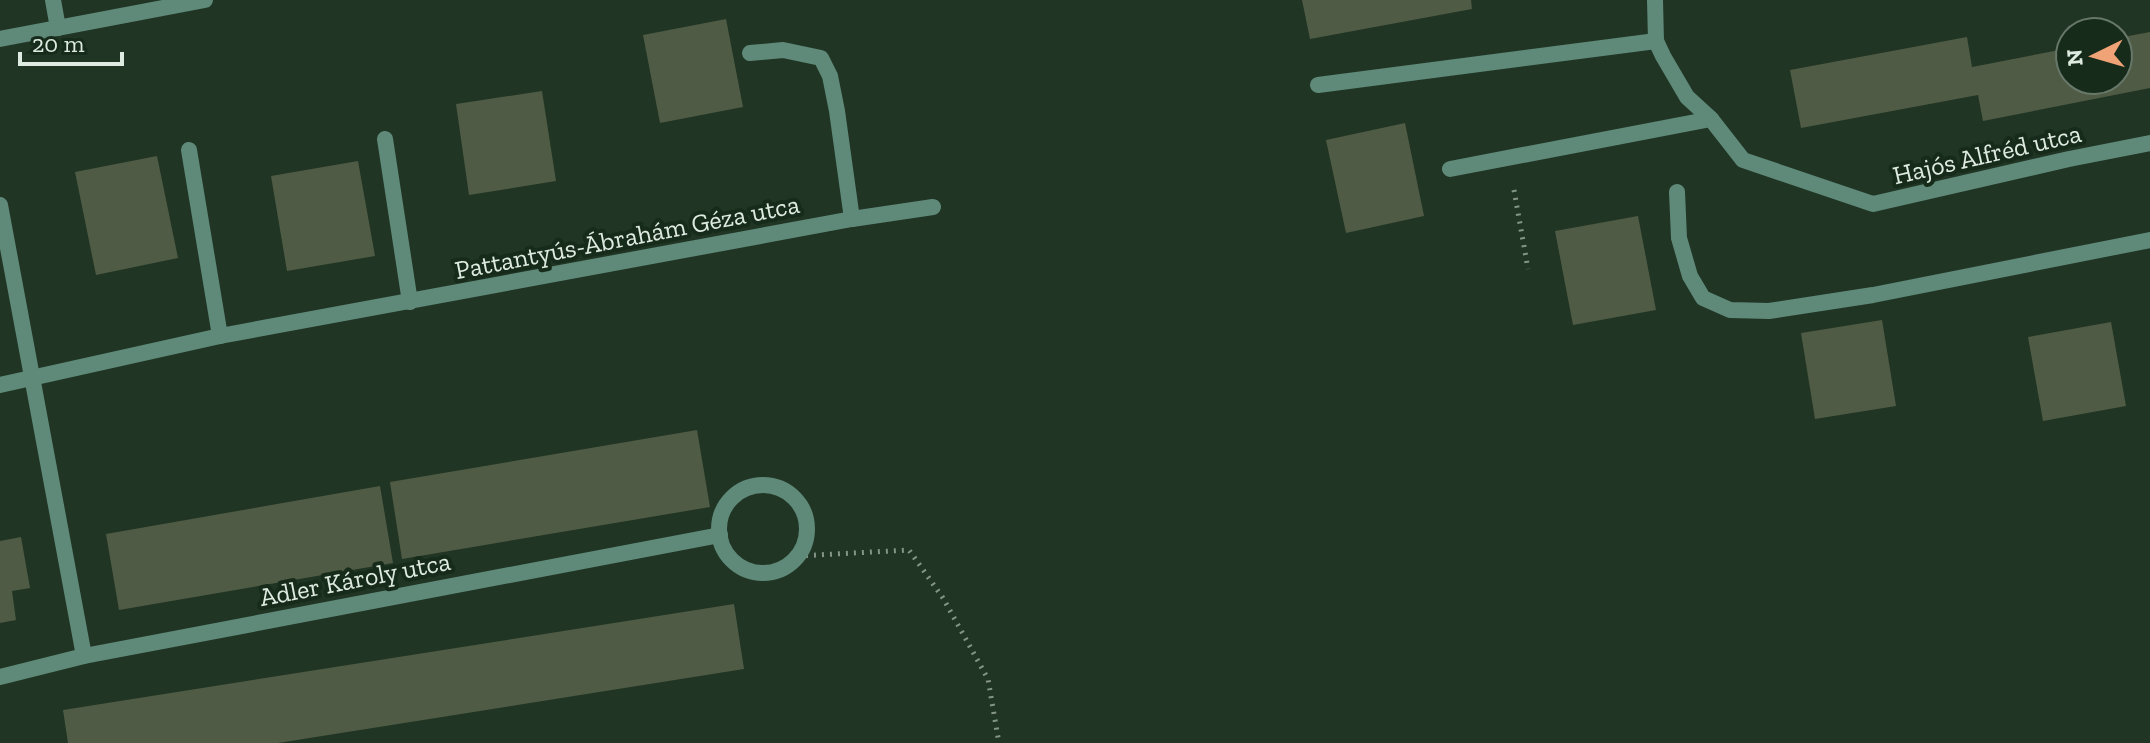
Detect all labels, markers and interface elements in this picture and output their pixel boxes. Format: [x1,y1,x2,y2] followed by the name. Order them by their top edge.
[20,16,122,66] scale bar
[2054,16,2134,96] north arrow
[32,29,85,58] text: 20 m
[2060,48,2089,67] text: N
[1890,117,2085,191] street label: Hajós Alfréd utca
[452,188,802,286] street label: Pattantyús-Ábrahám Géza utca
[257,545,454,613] street label: Adler Károly utca

